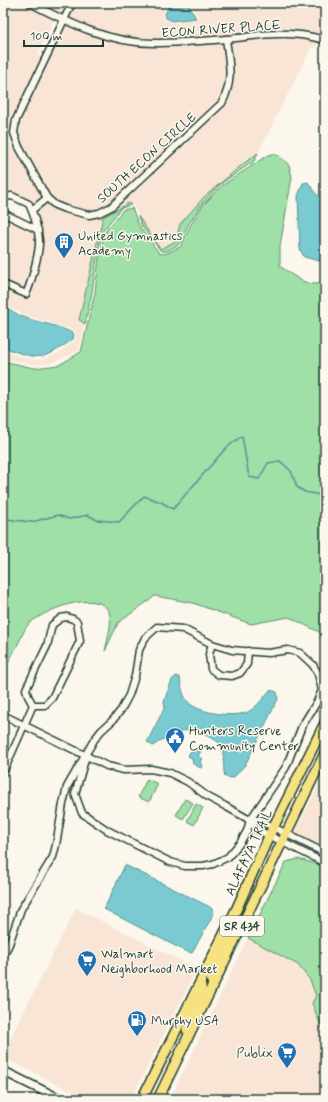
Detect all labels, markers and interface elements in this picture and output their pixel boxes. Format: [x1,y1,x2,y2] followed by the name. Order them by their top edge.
[161,17,281,42] street label: ECON RIVER PLACE
[24,22,103,48] scale bar
[30,29,62,45] text: 100 m
[94,109,201,207] street label: SOUTH ECON CIRCLE
[78,228,183,260] place label: United Gymnastics Academy
[53,231,75,259] building icon: United Gymnastics Academy
[189,723,300,755] place label: Hunters Reserve Community Center
[164,726,186,754] public building icon: Hunters Reserve Community Center
[222,806,277,899] street label: ALAFAYA TRAIL
[220,916,264,936] road number: SR 434
[101,946,218,978] place label: Walmart Neighborhood Market
[76,949,98,977] supermarket icon: Walmart Neighborhood Market
[126,1009,148,1037] fuel station icon: Murphy USA
[151,1013,219,1030] place label: Murphy USA
[276,1041,298,1069] supermarket icon: Publix
[236,1045,274,1062] place label: Publix

